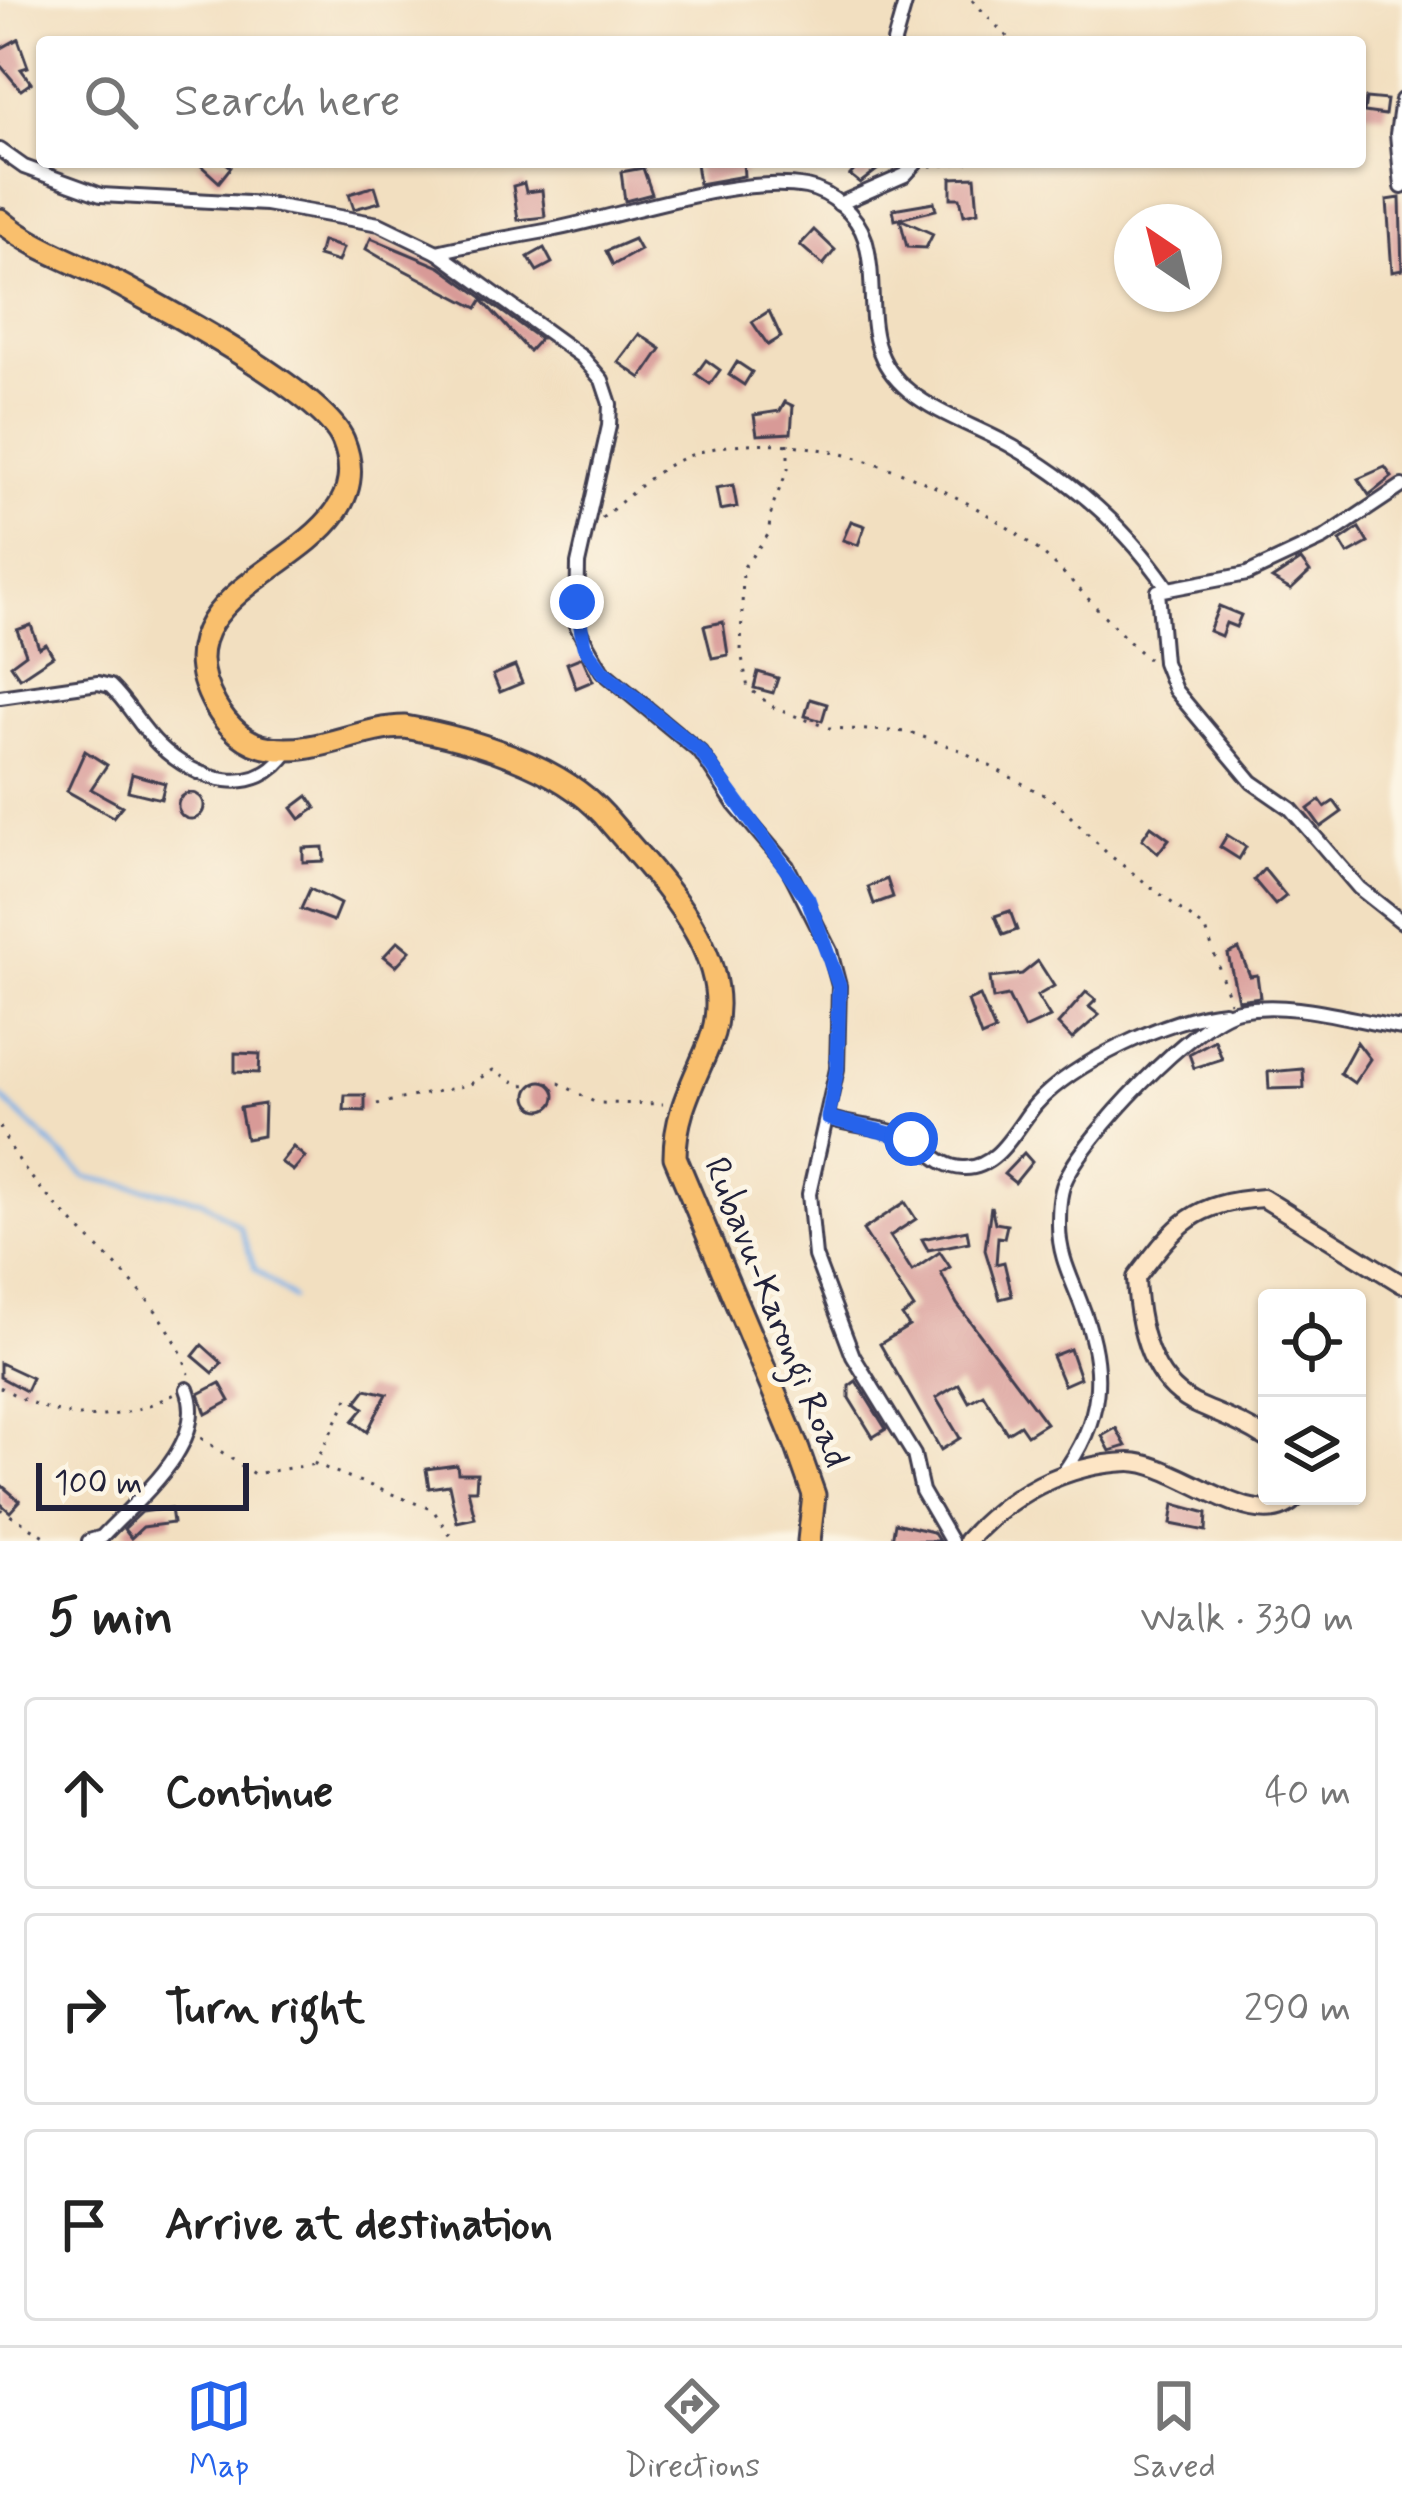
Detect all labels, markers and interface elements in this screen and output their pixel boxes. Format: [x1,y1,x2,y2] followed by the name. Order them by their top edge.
[36,36,1366,168] search box
[78,69,144,135] icon: search
[174,73,401,132] text: Search here
[1114,204,1222,312] north arrow
[550,575,604,629] route end
[884,1112,938,1166] route start
[688,1151,859,1476] street label: Rubavu-Karongi Road
[1258,1289,1366,1505] map controls
[1258,1289,1366,1397] button: locate
[1258,1397,1366,1505] button: layers
[36,1457,249,1510] scale bar
[54,1462,143,1506] text: 100 m
[48,1586,173,1652] text: 5 min
[1141,1594,1354,1645] text: Walk · 330 m
[51,1760,117,1826] icon: ahead
[165,1764,333,1823] text: Continue
[1264,1768,1351,1819] text: 40 m
[51,1976,117,2042] icon: right
[165,1980,365,2039] text: Turn right
[1244,1984,1351,2035] text: 290 m
[51,2192,117,2258] icon: arrive
[165,2196,553,2255] text: Arrive at destination
[186,2373,252,2489] tab: Map
[624,2373,760,2489] tab: Directions
[1132,2373,1216,2489] tab: Saved

